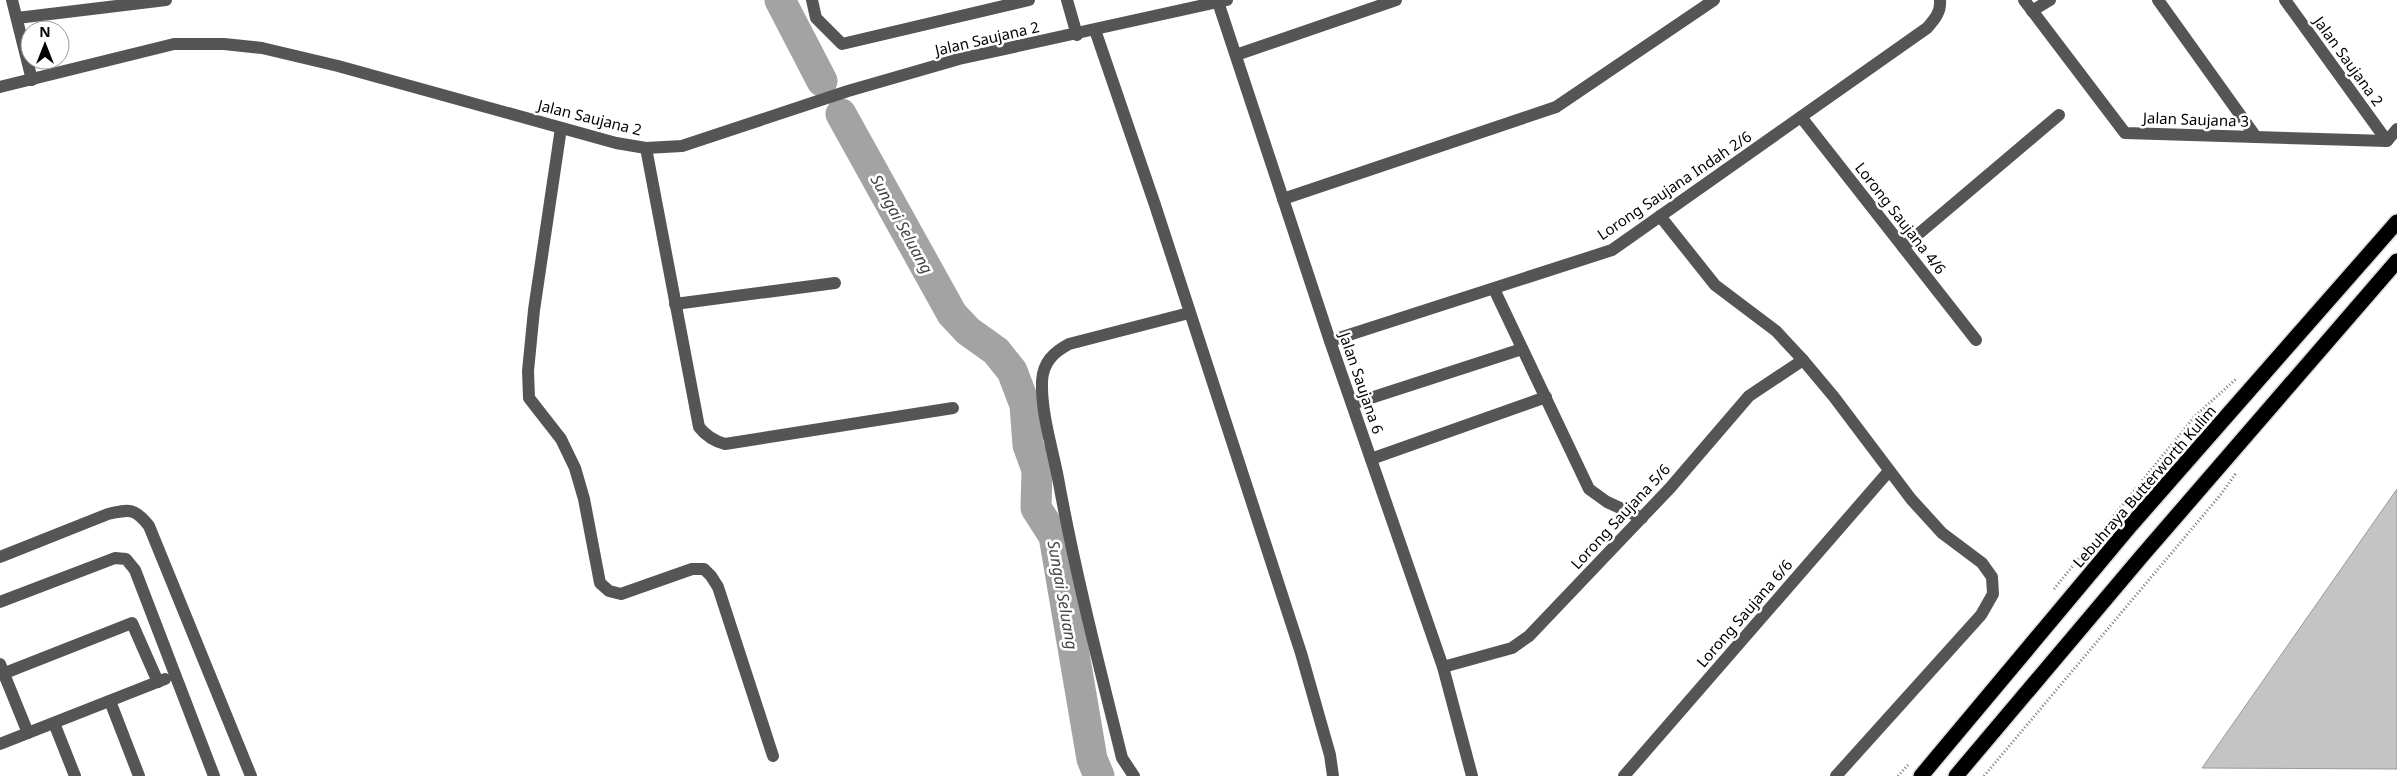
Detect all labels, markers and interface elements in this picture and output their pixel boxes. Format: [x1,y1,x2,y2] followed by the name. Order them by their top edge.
[2308,10,2388,110] street label: Jalan Saujana 2
[931,16,1041,60] street label: Jalan Saujana 2
[20,20,70,70] north arrow
[39,22,51,41] text: N
[534,94,644,140] street label: Jalan Saujana 2
[2141,107,2249,131] street label: Jalan Saujana 3
[1593,126,1755,244] street label: Lorong Saujana Indah 2/6
[1851,158,1951,278] street label: Lorong Saujana 4/6
[866,170,938,278] water label: Sungai Seluang
[1335,328,1389,437] street label: Jalan Saujana 6
[2068,401,2220,571] street label: Lebuhraya Butterworth Kulim
[1566,459,1674,573] street label: Lorong Saujana 5/6
[1043,539,1083,651] water label: Sungai Seluang
[1692,555,1796,671] street label: Lorong Saujana 6/6

